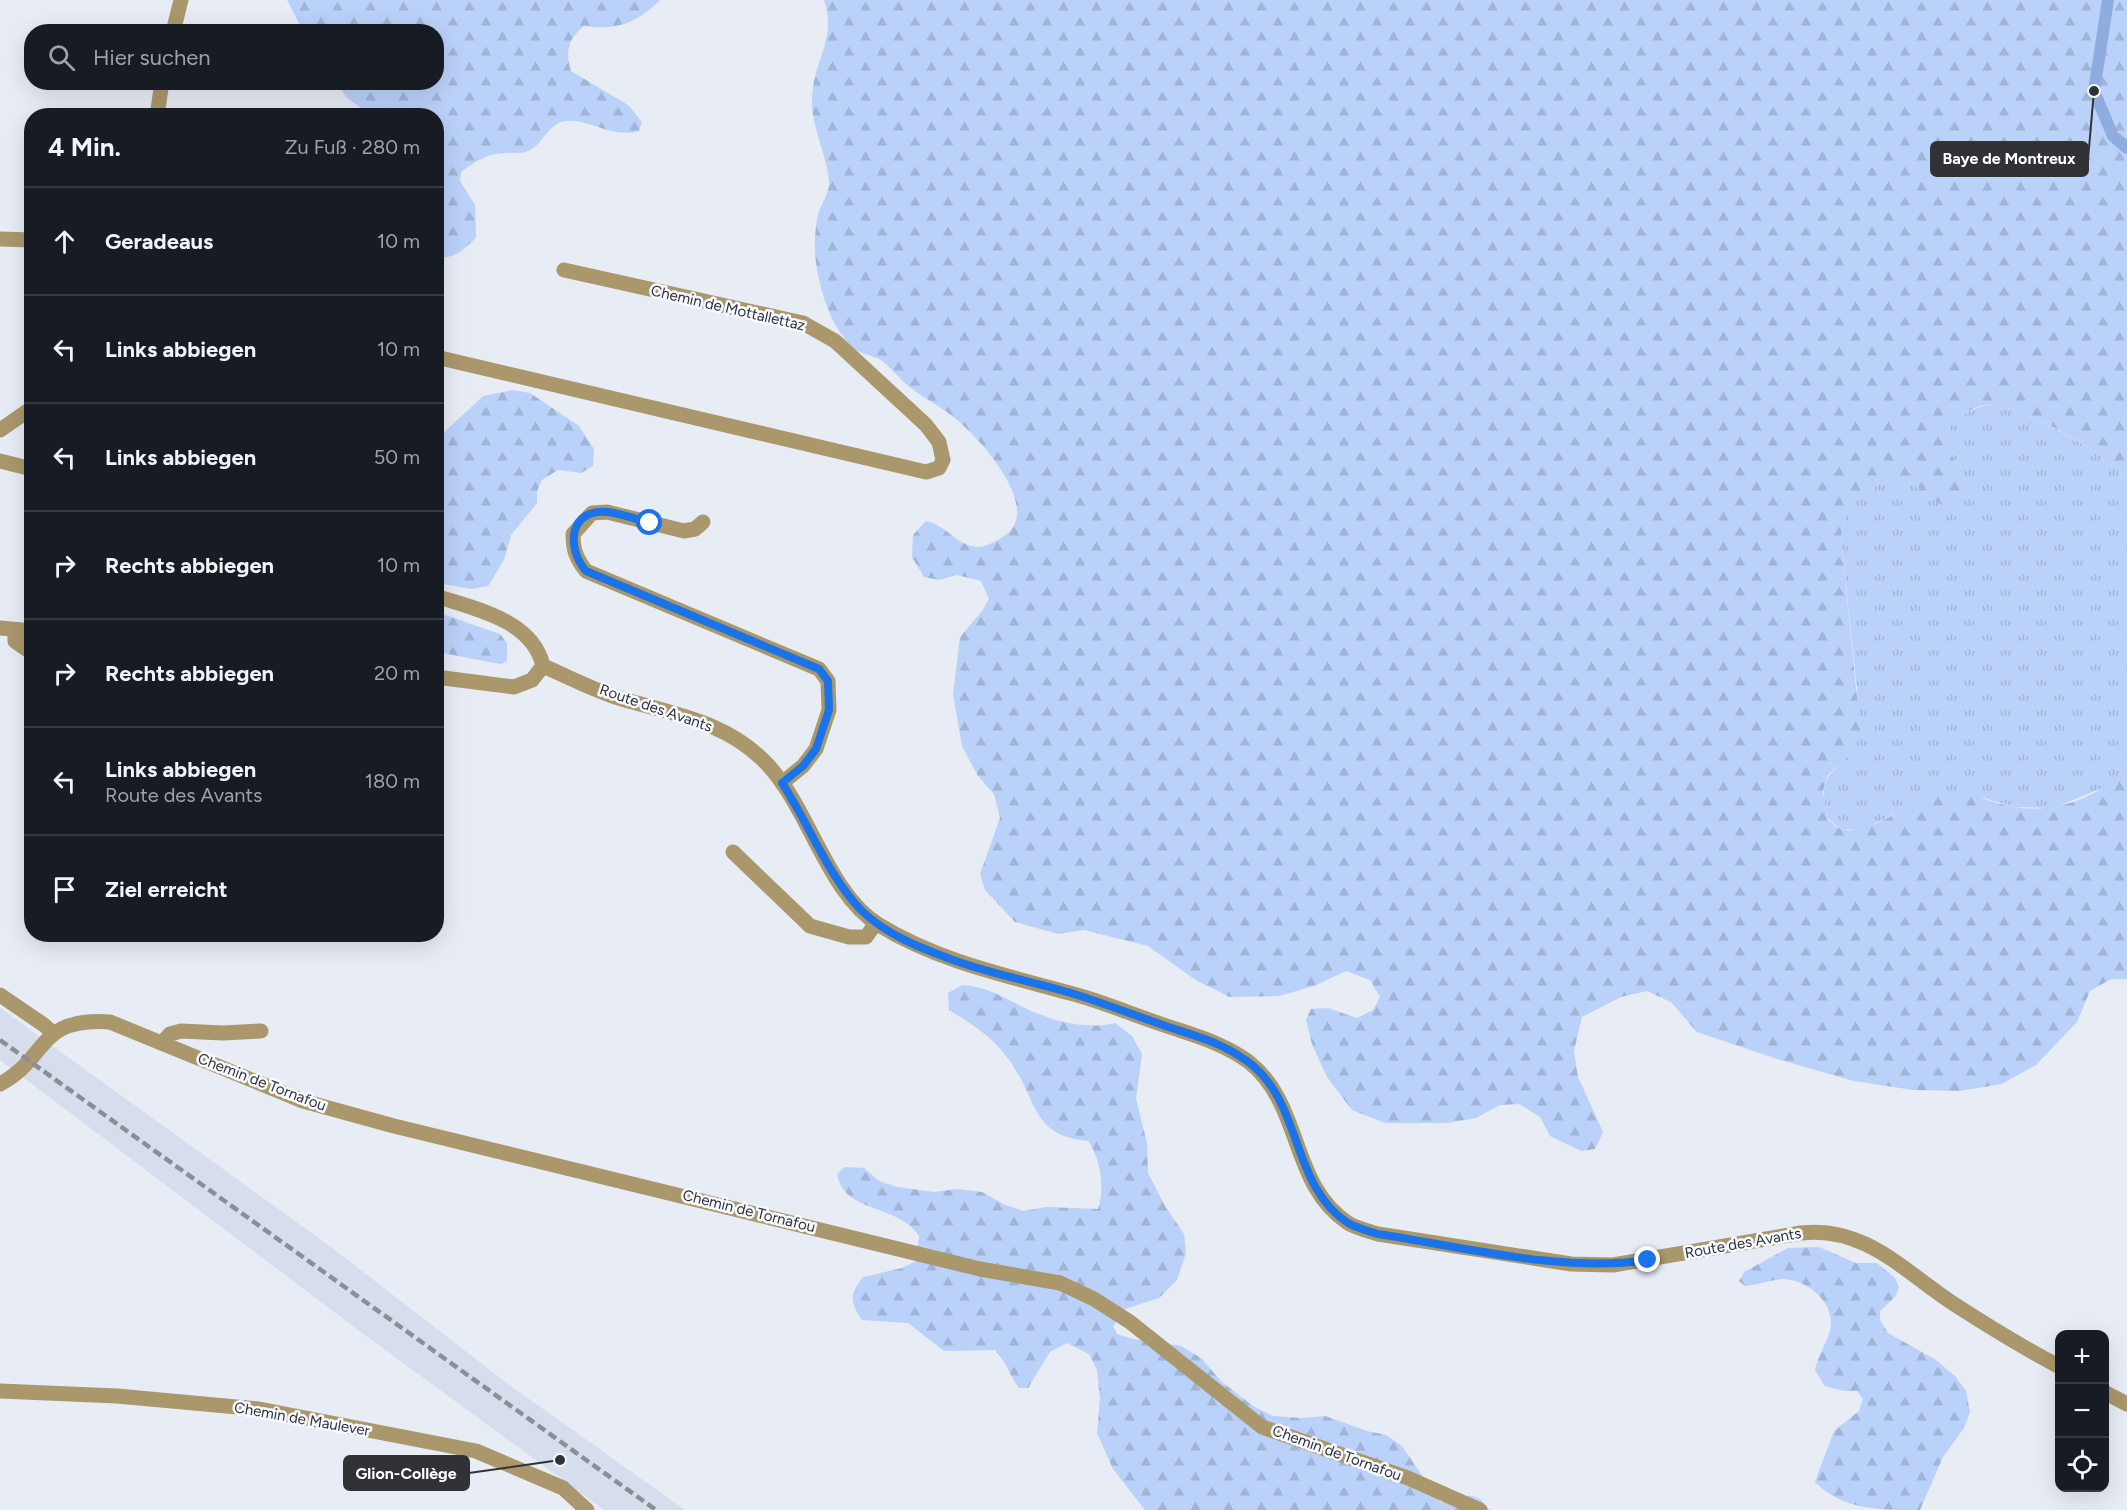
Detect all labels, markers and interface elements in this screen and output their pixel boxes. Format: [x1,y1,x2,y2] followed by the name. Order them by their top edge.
[24,24,444,90] search box
[45,41,78,74] icon: search
[93,44,211,71] text: Hier suchen
[48,131,121,163] text: 4 Min.
[285,135,420,159] text: Zu Fuß · 280 m
[1931,142,2088,176] callout: Baye de Montreux
[1942,149,2076,168] text: Baye de Montreux
[48,225,81,258] icon: ahead
[105,228,213,255] text: Geradeaus
[377,229,420,253] text: 10 m
[649,281,807,335] street label: Chemin de Mottallettaz
[48,333,81,366] icon: left
[105,336,256,363] text: Links abbiegen
[377,337,420,361] text: 10 m
[48,441,81,474] icon: left
[105,444,256,471] text: Links abbiegen
[374,445,420,469] text: 50 m
[636,509,662,535] route start
[48,549,81,582] icon: right
[105,552,274,579] text: Rechts abbiegen
[377,553,420,577] text: 10 m
[48,657,81,690] icon: right
[105,660,274,687] text: Rechts abbiegen
[374,661,420,685] text: 20 m
[597,680,715,736] street label: Route des Avants
[105,756,256,783] text: Links abbiegen
[48,765,81,798] icon: left
[365,769,420,793] text: 180 m
[105,783,262,807] text: Route des Avants
[48,873,81,906] icon: arrive
[105,876,228,903] text: Ziel erreicht
[195,1049,329,1115] street label: Chemin de Tornafou
[681,1186,817,1236] street label: Chemin de Tornafou
[1683,1224,1803,1262] street label: Route des Avants
[1634,1246,1660,1272] route end
[2055,1330,2109,1492] map controls
[2055,1330,2109,1384] button: +
[2055,1384,2109,1438] button: −
[233,1398,371,1440] street label: Chemin de Maulever
[1270,1421,1404,1485] street label: Chemin de Tornafou
[2055,1438,2109,1492] button: locate
[344,1456,469,1490] callout: Glion-Collège
[355,1464,457,1483] text: Glion-Collège

